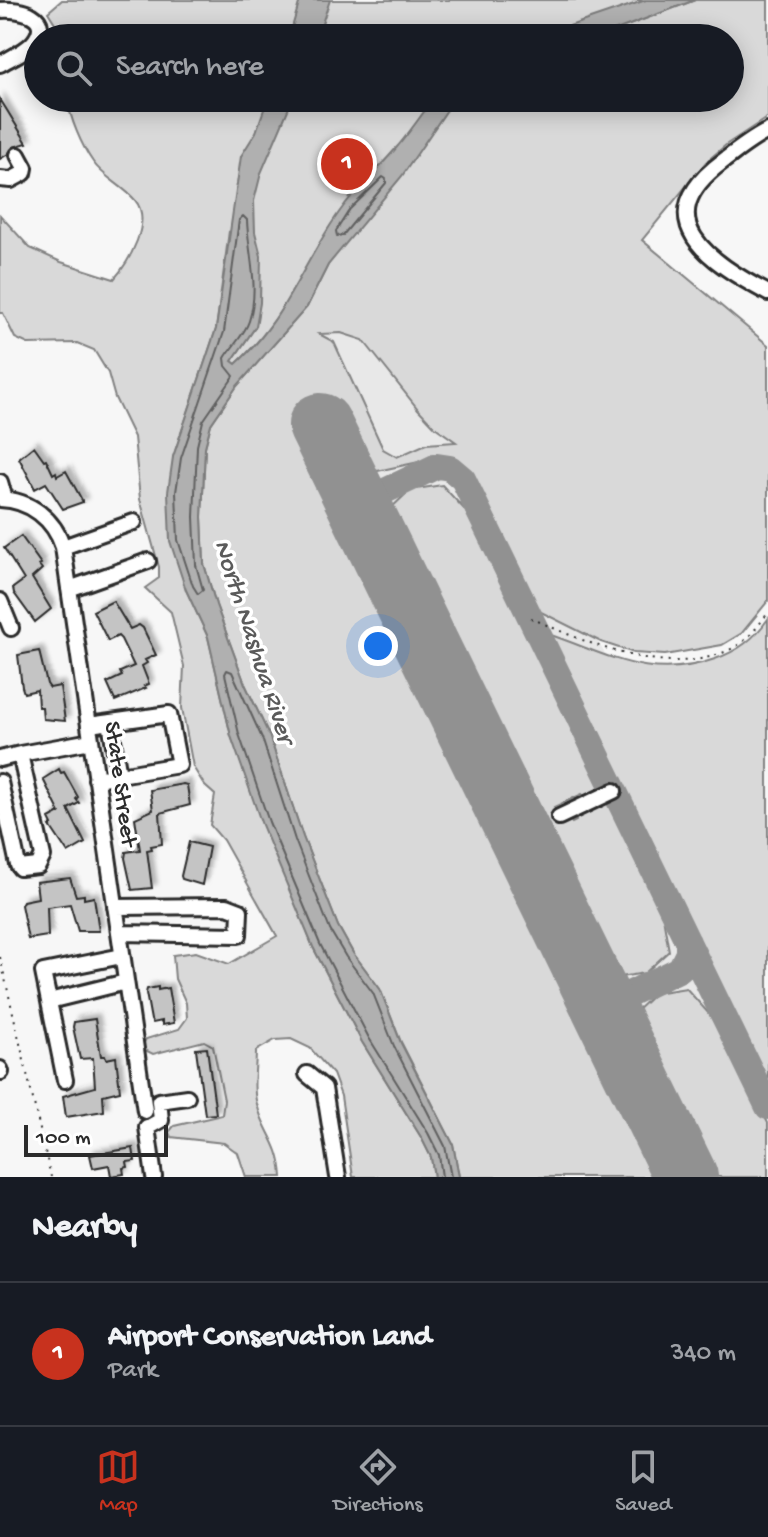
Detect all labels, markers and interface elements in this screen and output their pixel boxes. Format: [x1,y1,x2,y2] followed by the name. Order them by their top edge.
[24,24,744,112] search box
[52,46,96,90] icon: search
[116,51,264,86] text: Search here
[321,134,373,194] pin: 1
[205,537,301,752] water label: North Nashua River
[358,626,398,666] your location
[96,720,142,851] street label: State Street
[24,1121,168,1157] scale bar
[36,1126,91,1152] text: 100 m
[32,1209,137,1249] text: Nearby
[108,1321,431,1356] text: Airport Conservation Land
[53,1339,63,1370] text: 1
[671,1339,736,1370] text: 340 m
[108,1356,158,1387] text: Park
[96,1445,140,1519] tab: Map
[333,1445,423,1519] tab: Directions
[615,1445,672,1519] tab: Saved

